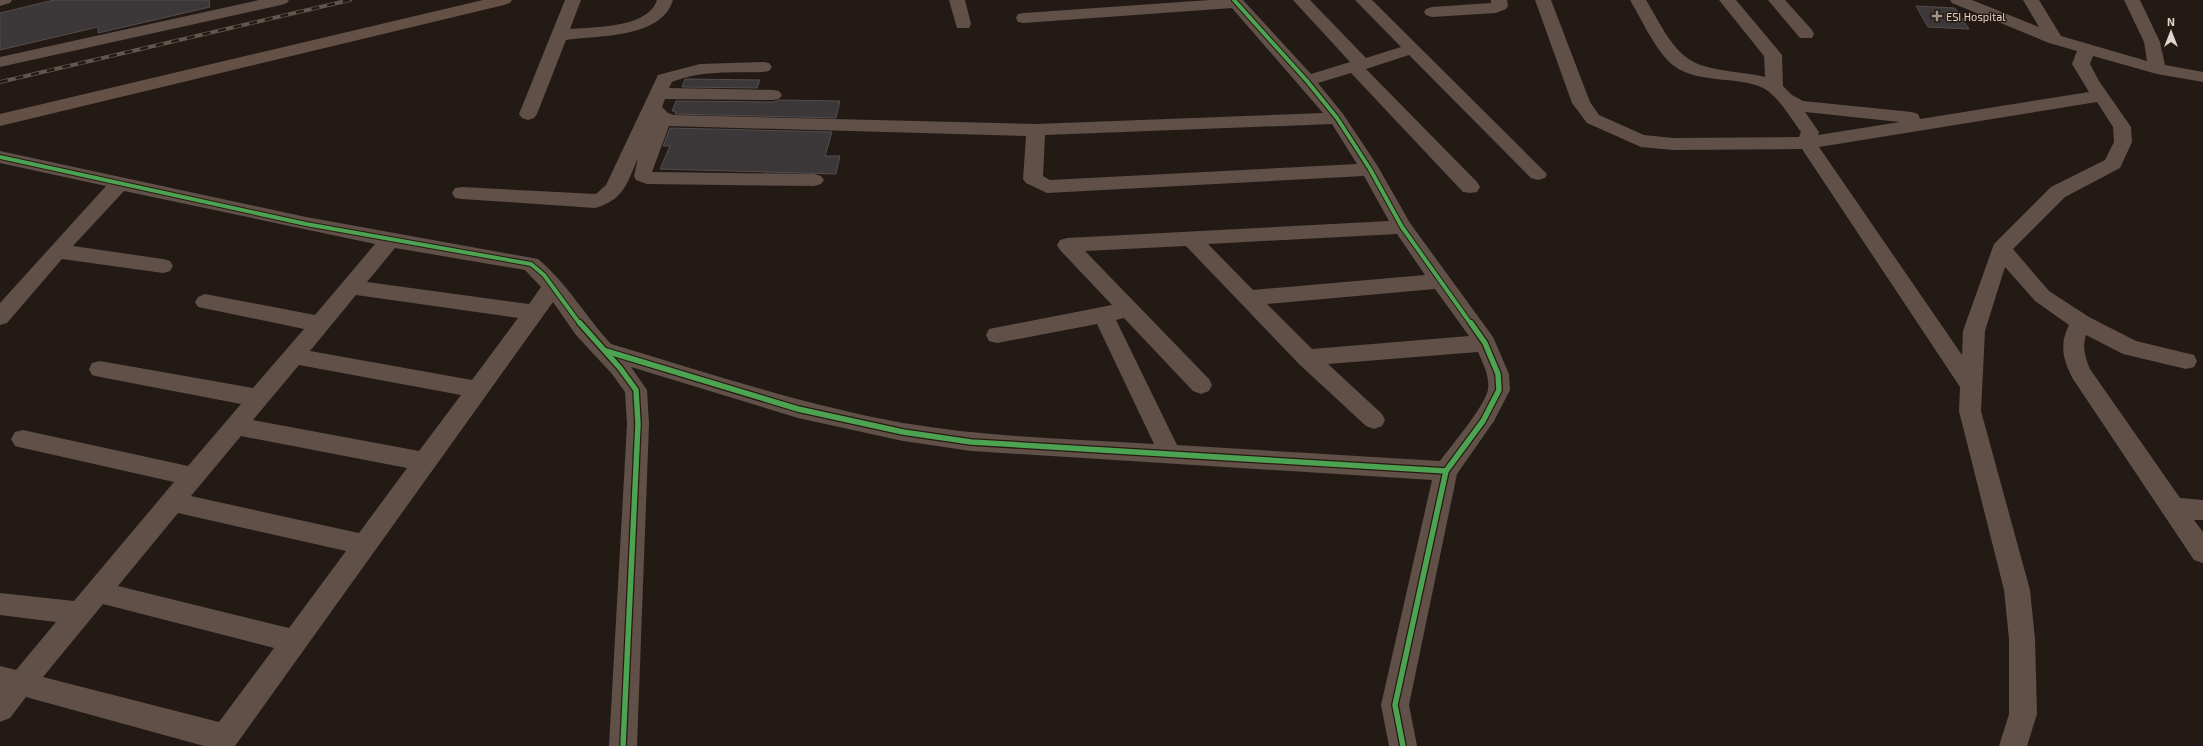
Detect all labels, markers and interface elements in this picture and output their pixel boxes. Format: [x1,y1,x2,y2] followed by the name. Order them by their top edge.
[1931,10,1943,22] marker: ESI Hospital
[1946,10,2006,23] place label: ESI Hospital
[2151,12,2191,52] north arrow
[2167,15,2175,28] text: N

